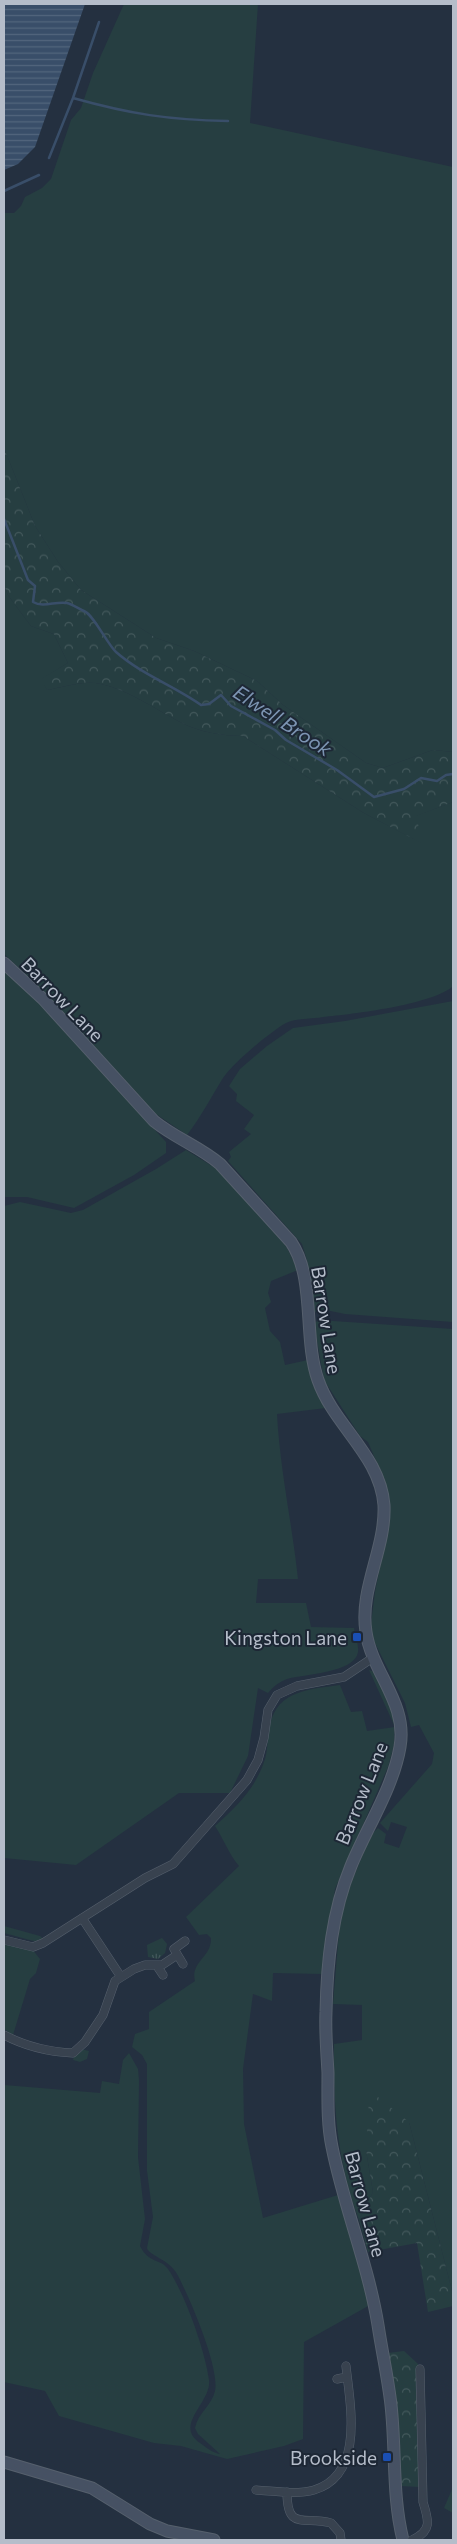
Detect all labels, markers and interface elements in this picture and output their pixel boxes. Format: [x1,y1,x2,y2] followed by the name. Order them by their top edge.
[229,679,338,761] water label: Elwell Brook
[17,952,109,1046] street label: Barrow Lane
[307,1265,347,1375] street label: Barrow Lane
[224,1626,347,1649] place label: Kingston Lane
[351,1631,363,1643] marker: Kingston Lane
[330,1738,392,1848] street label: Barrow Lane
[341,2149,391,2259] street label: Barrow Lane
[290,2446,377,2469] place label: Brookside
[381,2451,393,2463] marker: Brookside

